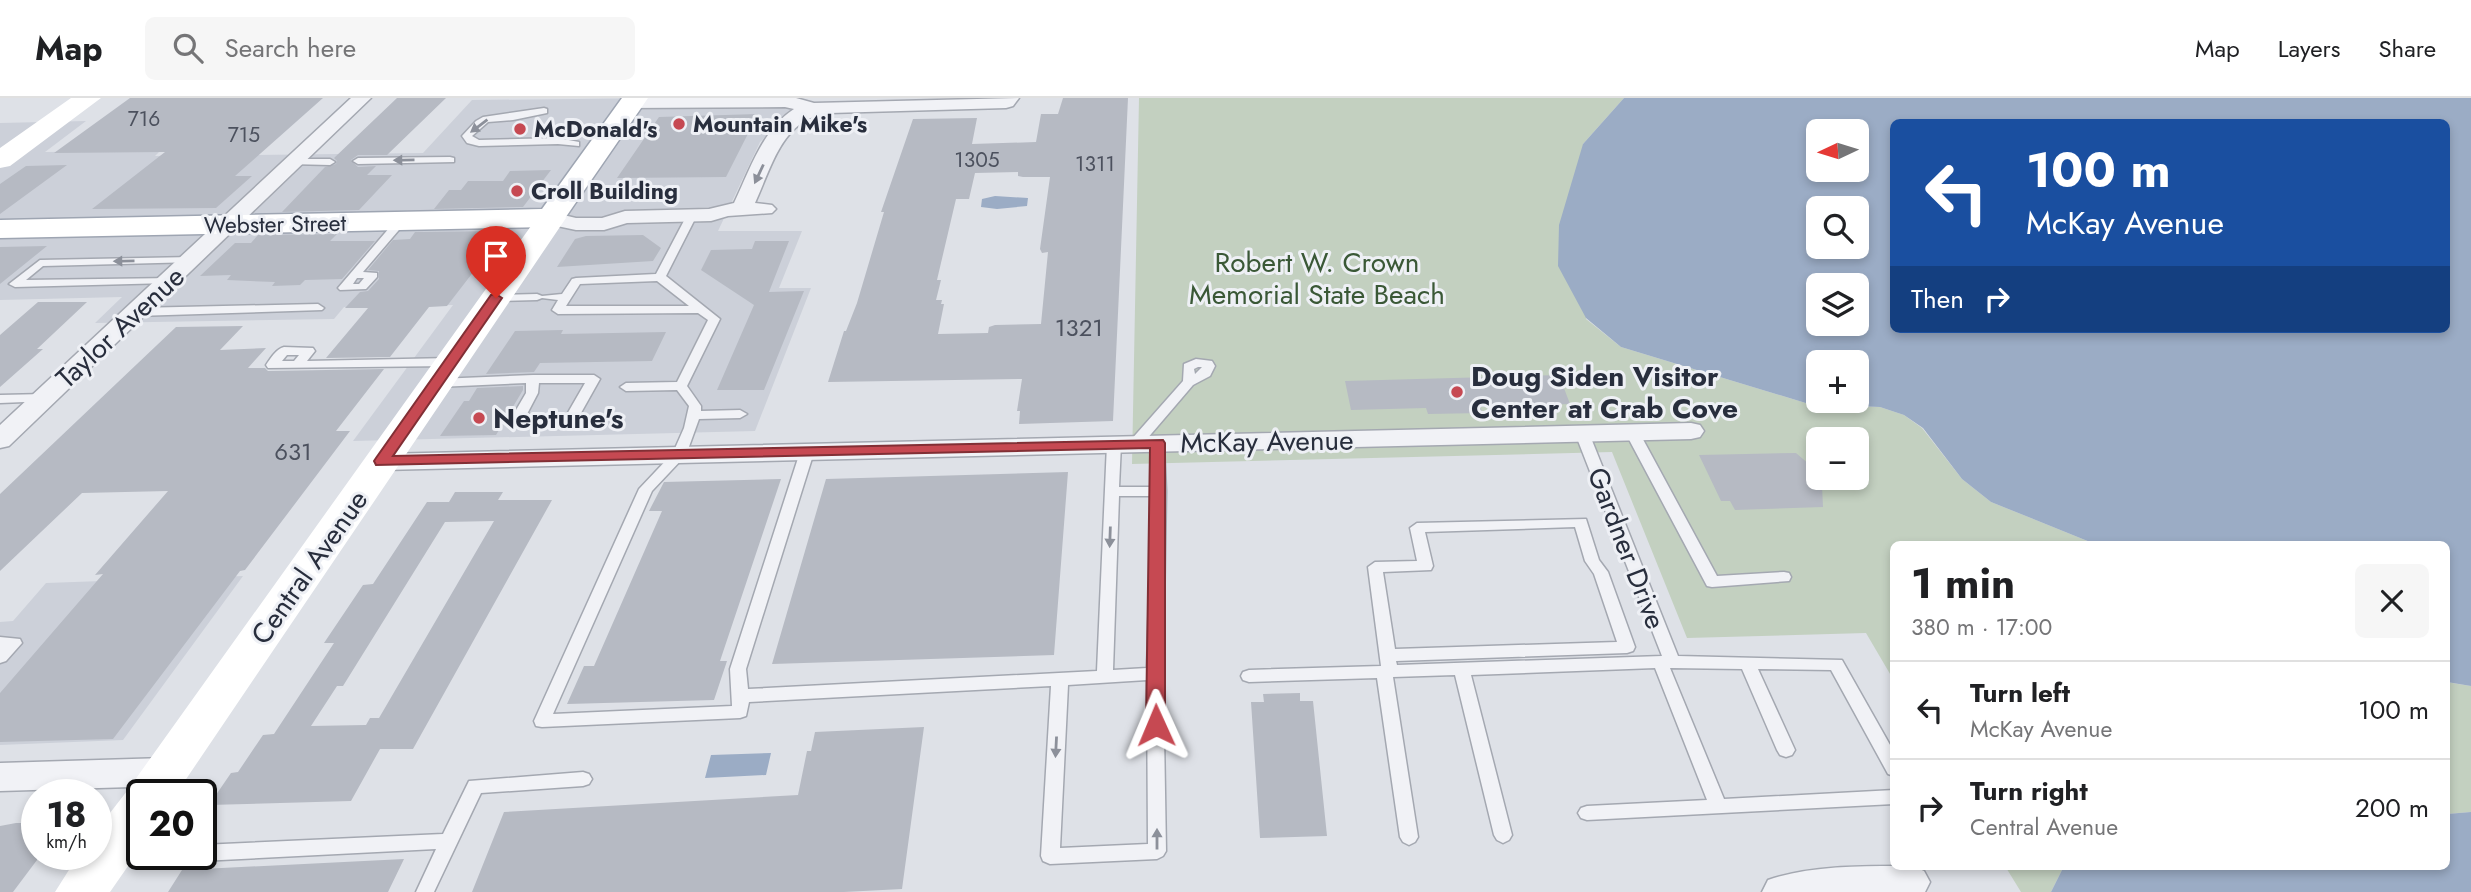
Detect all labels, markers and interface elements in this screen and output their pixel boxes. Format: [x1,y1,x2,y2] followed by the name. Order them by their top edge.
[145,17,635,80] search box
[35,25,103,72] text: Map
[169,29,207,67] icon: search
[225,29,356,67] text: Search here
[2195,31,2240,66] text: Map
[2278,31,2340,66] text: Layers
[2378,31,2436,66] text: Share
[128,104,160,134] house number: 716
[693,107,867,141] place label: Mountain Mike's
[534,112,658,146] place label: McDonald's
[671,116,687,132] marker: Mountain Mike's
[470,119,489,133] one-way arrow
[1806,119,1869,182] north arrow
[1806,119,1869,490] map controls
[228,120,260,150] house number: 715
[512,121,528,137] marker: McDonald's
[2026,135,2171,205] text: 100 m
[954,145,1000,175] house number: 1305
[1911,147,2002,238] icon: left
[1075,149,1115,179] house number: 1311
[393,155,415,166] one-way arrow
[753,163,764,184] one-way arrow
[531,174,678,208] place label: Croll Building
[509,183,525,199] marker: Croll Building
[1806,196,1869,259] button: search
[2026,200,2224,246] text: McKay Avenue
[204,206,347,242] street label: Webster Street
[466,226,526,298] pin
[477,237,515,275] icon: arrive
[1189,242,1445,315] park label: Robert W. Crown Memorial State Beach
[112,256,134,267] one-way arrow
[47,257,194,398] street label: Taylor Avenue
[1806,273,1869,336] button: layers
[1911,280,1964,318] text: Then
[1978,280,2016,318] icon: right
[1055,310,1103,345] house number: 1321
[1806,350,1869,413] button: +
[1471,356,1738,429] place label: Doug Siden Visitor Center at Crab Cove
[1449,384,1465,400] marker: Doug Siden Visitor Center at Crab Cove
[493,398,624,439] place label: Neptune's
[471,410,487,426] marker: Neptune's
[1180,419,1354,464] street label: McKay Avenue
[1806,427,1869,490] button: −
[274,434,312,469] house number: 631
[1577,461,1676,635] street label: Gardner Drive
[241,482,378,653] street label: Central Avenue
[1105,526,1116,548] one-way arrow
[1911,553,2015,614] text: 1 min
[2355,564,2429,638] button: close
[1911,610,2052,644] text: 380 m · 17:00
[1970,674,2070,712] text: Turn left
[1119,688,1193,762] position arrow
[1911,691,1949,729] icon: left
[2358,691,2429,729] text: 100 m
[1970,712,2112,746] text: McKay Avenue
[1050,736,1061,758] one-way arrow
[1970,772,2088,810] text: Turn right
[126,779,217,870] speed limit sign: 20
[1911,789,1949,827] icon: right
[2355,789,2429,827] text: 200 m
[47,790,86,840] text: 18
[1970,810,2118,844] text: Central Avenue
[1151,828,1163,850] one-way arrow
[46,829,87,855] text: km/h

